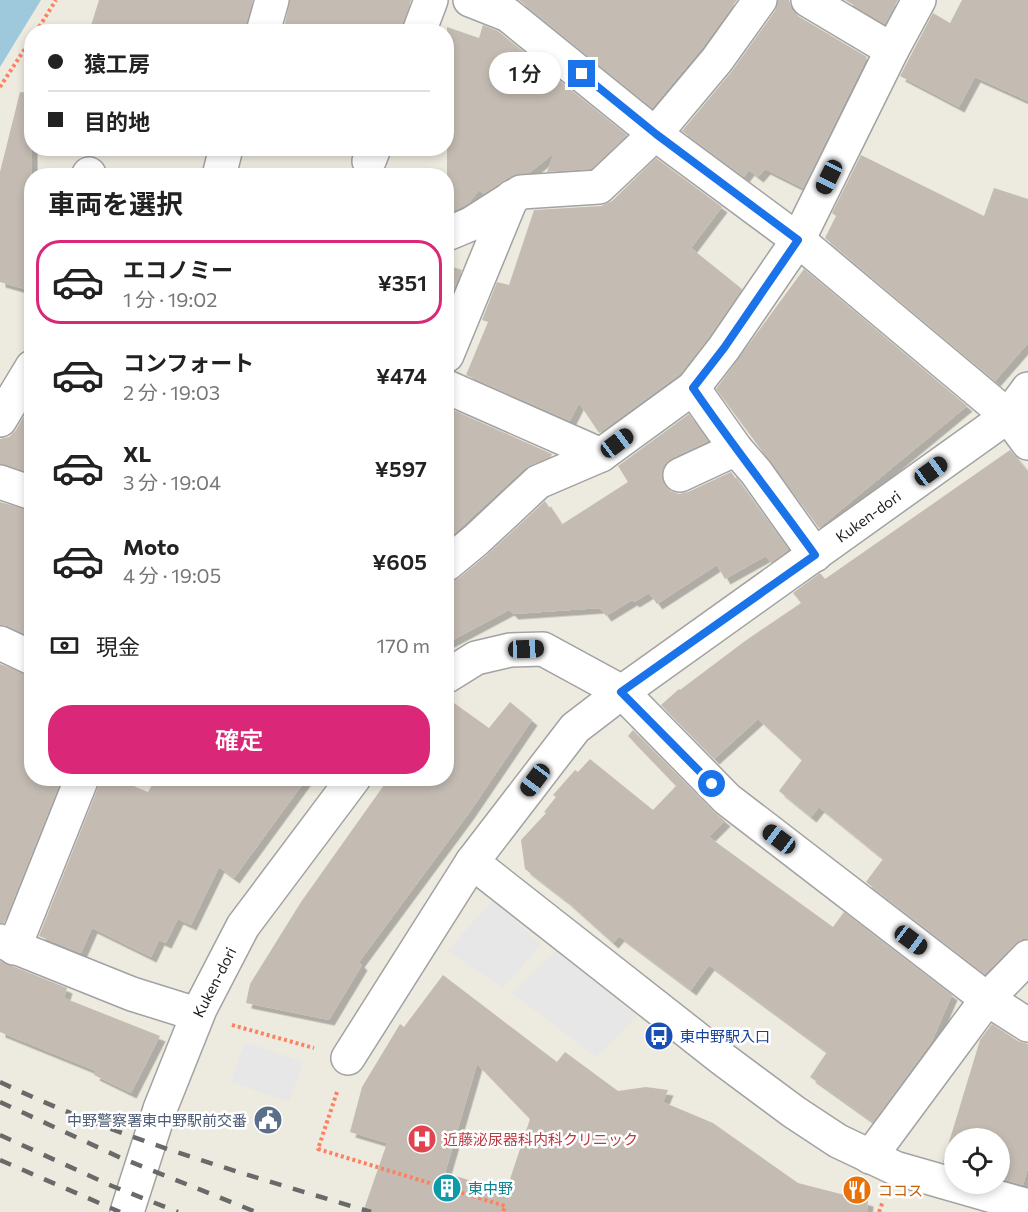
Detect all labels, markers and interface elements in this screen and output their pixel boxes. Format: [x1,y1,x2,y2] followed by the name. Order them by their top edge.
[84,50,150,77] text: 猿工房
[489,53,561,95] callout: 1 分
[568,60,595,87] route end
[509,61,541,85] text: 1 分
[84,108,150,135] text: 目的地
[813,157,845,197] car
[48,187,183,220] text: 車両を選択
[51,255,105,309] icon: car
[123,256,233,283] text: エコノミー
[378,269,427,296] text: ¥351
[123,287,217,311] text: 1 分 · 19:02
[51,348,105,402] icon: car
[123,349,254,376] text: コンフォート
[376,362,427,389] text: ¥474
[123,380,220,404] text: 2 分 · 19:03
[597,425,637,461] car
[123,440,151,467] text: XL
[51,441,105,495] icon: car
[911,453,951,489] car
[375,455,427,482] text: ¥597
[123,470,221,494] text: 3 分 · 19:04
[832,486,904,546] street label: Kuken-dori
[123,533,179,560] text: Moto
[51,534,105,588] icon: car
[372,548,427,575] text: ¥605
[123,563,221,587] text: 4 分 · 19:05
[48,629,81,662] icon: cash
[96,633,140,660] text: 現金
[377,633,430,657] text: 170 m
[508,639,544,659] car
[48,705,430,774] button: 確定
[517,760,553,800] car
[698,770,725,797] route start
[759,821,799,857] car
[891,922,931,958] car
[189,944,239,1020] street label: Kuken-dori
[643,1020,675,1052] bus stop icon: 東中野駅入口
[680,1027,770,1045] place label: 東中野駅入口
[252,1104,284,1136] public building icon: 中野警察署東中野駅前交番
[67,1111,247,1129] place label: 中野警察署東中野駅前交番
[406,1123,438,1155] hospital icon: 近藤泌尿器科内科クリニック
[944,1128,1010,1194] map controls
[944,1128,1010,1194] button: locate
[443,1130,638,1148] place label: 近藤泌尿器科内科クリニック
[431,1172,463,1204] building icon: 東中野
[841,1174,873,1206] restaurant icon: ココス
[468,1179,513,1197] place label: 東中野
[878,1181,923,1199] place label: ココス

